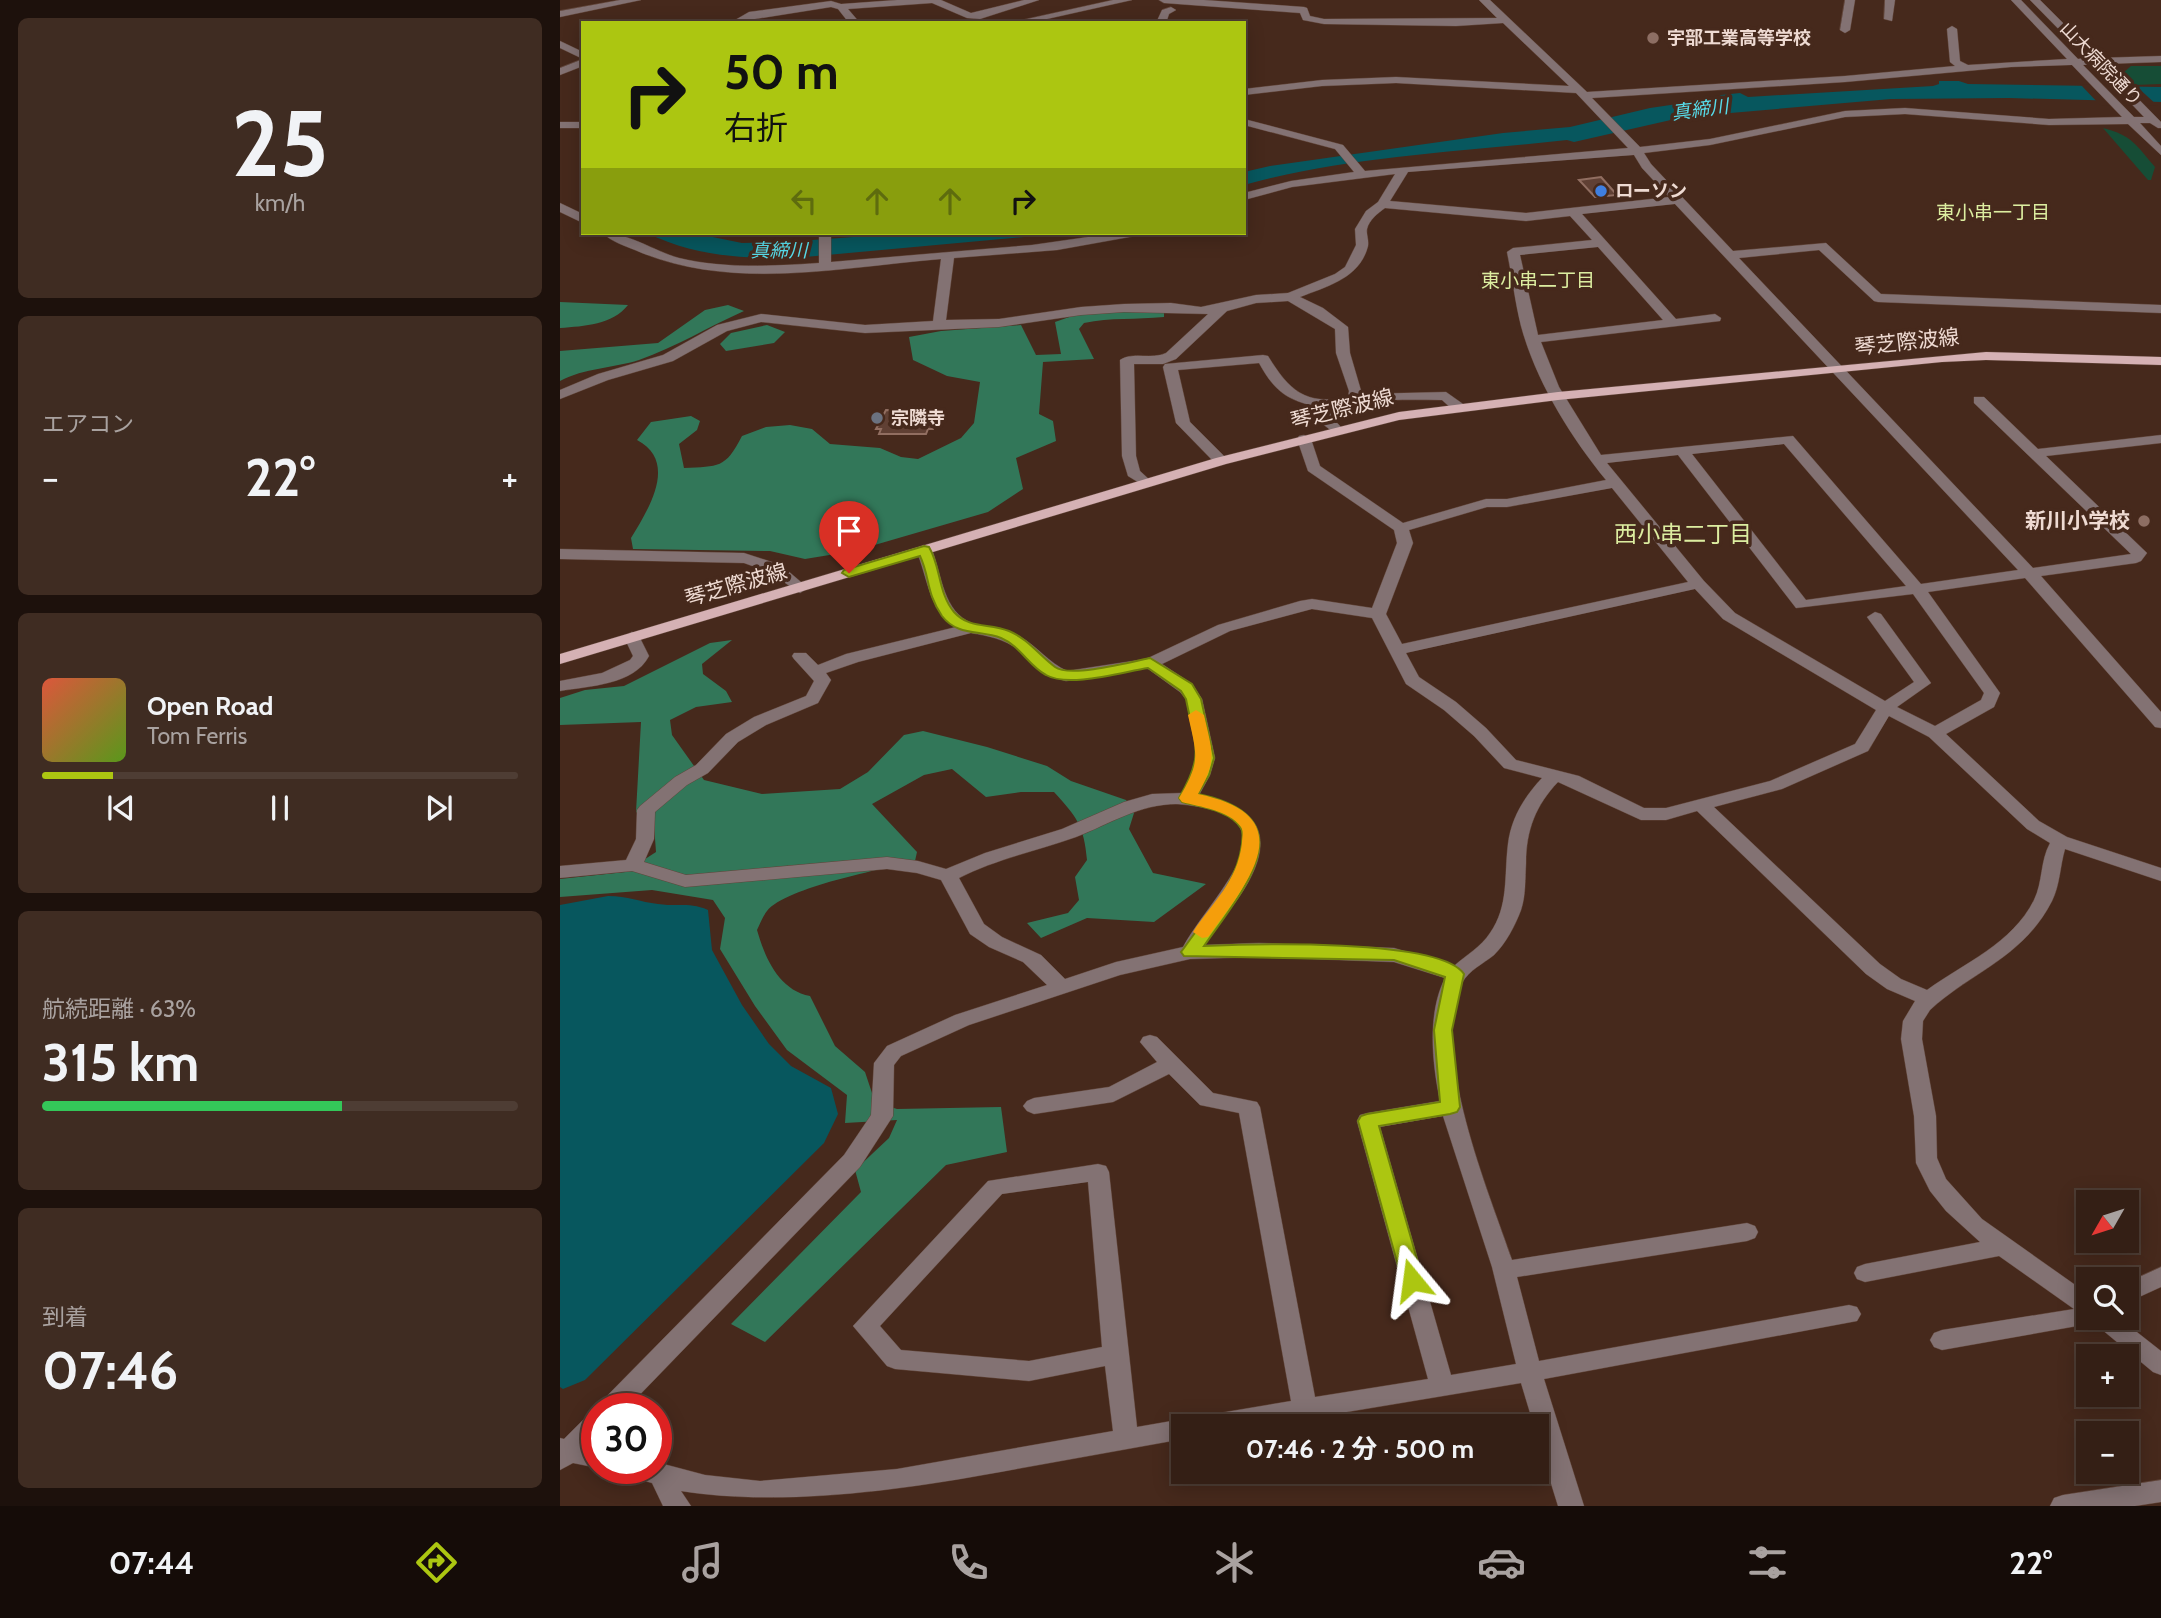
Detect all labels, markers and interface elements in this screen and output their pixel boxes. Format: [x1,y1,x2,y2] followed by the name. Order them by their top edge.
[2056,18,2146,110] street label: 山大病院通り
[1667,27,1811,49] place label: 宇部工業高等学校
[1645,30,1661,46] marker: 宇部工業高等学校
[724,42,839,101] text: 50 m
[609,49,700,140] icon: right
[231,88,329,199] text: 25
[1670,94,1732,124] water label: 真締川
[724,108,788,147] text: 右折
[1615,180,1687,202] place label: ローソン
[785,182,823,220] icon: left
[858,182,896,220] icon: ahead
[931,182,969,220] icon: ahead
[1004,182,1042,220] icon: right
[1593,183,1609,199] marker: ローソン
[255,189,305,217] text: km/h
[1936,201,2050,224] district label: 東小串一丁目
[750,239,809,262] water label: 真締川
[1481,269,1595,292] district label: 東小串二丁目
[1853,324,1960,359] street label: 琴芝際波線
[1288,384,1396,433] street label: 琴芝際波線
[891,407,945,429] place label: 宗隣寺
[42,410,134,438] text: エアコン
[869,410,885,426] marker: 宗隣寺
[245,446,315,509] text: 22°
[42,454,59,501] text: −
[501,454,518,501] text: +
[819,501,879,573] pin
[2025,508,2130,533] place label: 新川小学校
[830,512,868,550] icon: arrive
[2136,513,2152,529] marker: 新川小学校
[1614,520,1752,548] district label: 西小串二丁目
[682,558,790,611] street label: 琴芝際波線
[147,690,273,722] text: Open Road
[147,722,247,750] text: Tom Ferris
[102,789,140,827] icon: previous
[261,789,299,827] icon: pause
[420,789,458,827] icon: next
[42,995,196,1023] text: 航続距離 · 63%
[42,1031,199,1094] text: 315 km
[2076,1190,2138,1253] north arrow
[2076,1190,2139,1484] map controls
[1375,1243,1449,1317] position arrow
[2076,1267,2139,1330] button: search
[42,1303,88,1331] text: 到着
[42,1339,178,1402] text: 07:46
[2076,1344,2139,1407] button: +
[581,1393,672,1484] speed limit sign: 30
[2076,1421,2139,1484] button: −
[1246,1433,1474,1465] text: 07:46 · 2 分 · 500 m
[412,1538,461,1587] icon: directions
[678,1538,727,1587] icon: music
[944,1538,993,1587] icon: phone
[1210,1538,1259,1587] icon: climate
[1477,1538,1526,1587] icon: car
[1743,1538,1792,1587] icon: filters
[109,1543,194,1582] text: 07:44
[2009,1543,2052,1582] text: 22°

